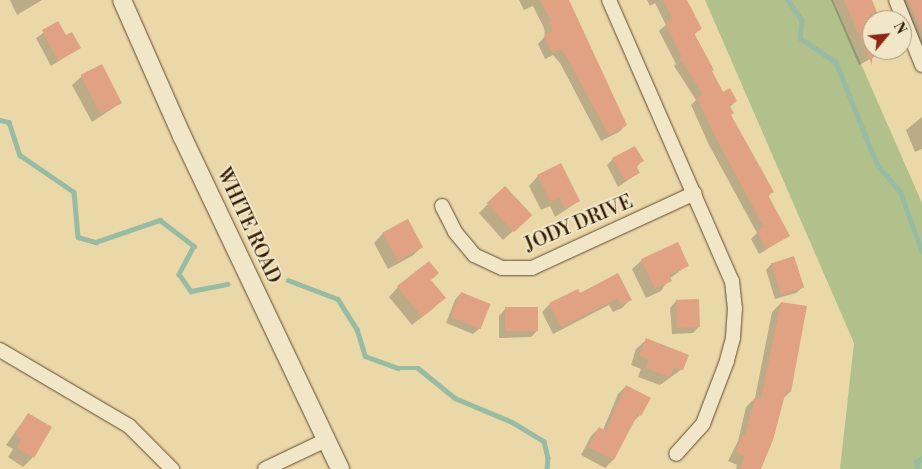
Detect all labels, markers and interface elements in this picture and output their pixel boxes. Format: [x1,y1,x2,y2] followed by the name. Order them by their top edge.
[862,10,912,60] north arrow
[889,19,910,38] text: N
[211,165,285,287] street label: WHITE ROAD
[521,191,637,257] street label: JODY DRIVE

